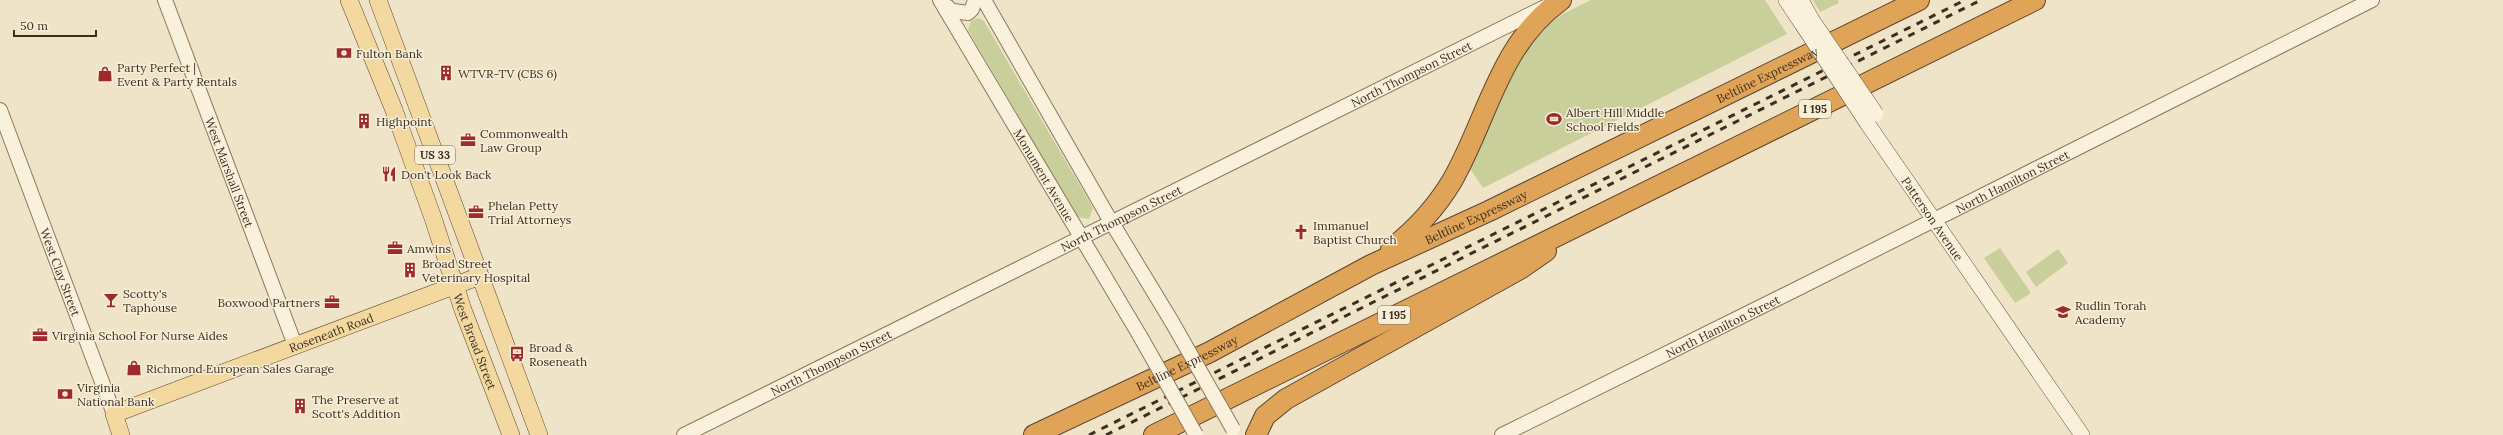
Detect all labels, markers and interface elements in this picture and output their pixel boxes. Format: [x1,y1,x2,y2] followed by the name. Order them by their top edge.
[14,12,96,38] scale bar
[20,18,48,33] text: 50 m
[1348,37,1474,110] street label: North Thompson Street
[1714,43,1821,106] street label: Beltline Expressway
[335,44,353,62] bank icon: Fulton Bank
[356,46,423,61] place label: Fulton Bank
[117,60,237,89] place label: Party Perfect | Event & Party Rentals
[437,64,455,82] building icon: WTVR-TV (CBS 6)
[96,65,114,83] shop icon: Party Perfect | Event & Party Rentals
[458,66,557,82] place label: WTVR-TV (CBS 6)
[1799,100,1831,118] road number: I 195
[1565,105,1665,134] place label: Albert Hill Middle School Fields
[1545,110,1563,128] sports icon: Albert Hill Middle School Fields
[355,112,373,130] building icon: Highpoint
[376,114,432,129] place label: Highpoint
[202,115,258,230] street label: West Marshall Street
[480,126,568,155] place label: Commonwealth Law Group
[1011,126,1078,225] street label: Monument Avenue
[459,131,477,149] office icon: Commonwealth Law Group
[415,146,455,164] road number: US 33
[1953,146,2072,216] street label: North Hamilton Street
[380,165,398,183] restaurant icon: Don't Look Back
[401,167,492,182] place label: Don't Look Back
[1899,174,1967,264] street label: Patterson Avenue
[1058,181,1184,254] street label: North Thompson Street
[1422,186,1530,247] street label: Beltline Expressway
[488,198,572,227] place label: Phelan Petty Trial Attorneys
[467,203,485,221] office icon: Phelan Petty Trial Attorneys
[1313,218,1397,247] place label: Immanuel Baptist Church
[1292,223,1310,241] church icon: Immanuel Baptist Church
[37,226,84,318] street label: West Clay Street
[386,239,404,257] office icon: Amwins
[406,241,451,256] place label: Amwins
[421,256,530,285] place label: Broad Street Veterinary Hospital
[401,261,419,279] building icon: Broad Street Veterinary Hospital
[123,286,178,315] place label: Scotty's Taphouse
[102,291,120,309] bar icon: Scotty's Taphouse
[451,291,500,392] street label: West Broad Street
[1663,291,1782,361] street label: North Hamilton Street
[323,293,341,311] office icon: Boxwood Partners
[218,295,320,310] place label: Boxwood Partners
[2074,298,2147,327] place label: Rudlin Torah Academy
[2054,303,2072,321] school or university icon: Rudlin Torah Academy
[1378,306,1410,324] road number: I 195
[287,309,375,355] street label: Roseneath Road
[768,325,894,398] street label: North Thompson Street
[31,326,49,344] office icon: Virginia School For Nurse Aides
[51,328,228,343] place label: Virginia School For Nurse Aides
[1133,331,1241,393] street label: Beltline Expressway
[529,340,587,369] place label: Broad & Roseneath
[508,345,526,363] bus stop icon: Broad & Roseneath
[125,359,143,377] shop icon: Richmond European Sales Garage
[146,361,334,376] place label: Richmond European Sales Garage
[76,380,155,409] place label: Virginia National Bank
[56,385,74,403] bank icon: Virginia National Bank
[312,392,401,421] place label: The Preserve at Scott's Addition
[291,397,309,415] building icon: The Preserve at Scott's Addition

